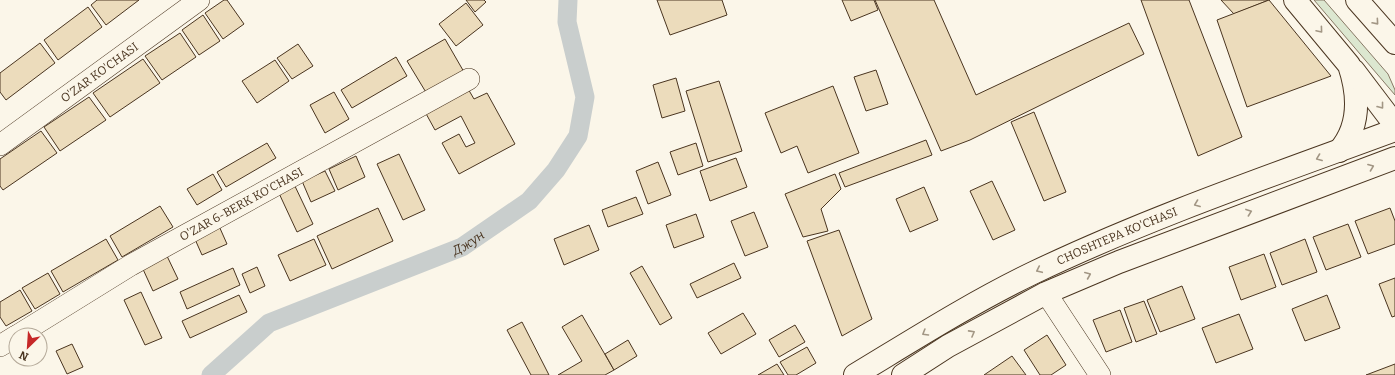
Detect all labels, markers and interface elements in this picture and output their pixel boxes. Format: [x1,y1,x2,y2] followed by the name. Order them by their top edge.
[1372,17,1379,24] one-way arrow
[1315,25,1322,33] one-way arrow
[58,40,141,105] street label: O'ZAR KO'CHASI
[1376,102,1383,109] one-way arrow
[1316,153,1323,162] one-way arrow
[1367,164,1374,172] one-way arrow
[177,165,306,244] street label: O'ZAR 6-BERK KO'CHASI
[1194,199,1201,207] one-way arrow
[1055,205,1179,268] street label: CHOSHTEPA KO'CHASI
[1245,209,1252,217] one-way arrow
[449,227,487,258] water label: Джун
[1035,265,1043,273] one-way arrow
[1084,272,1092,280] one-way arrow
[8,327,48,367] north arrow
[922,328,929,335] one-way arrow
[968,330,975,337] one-way arrow
[17,348,31,363] text: N

